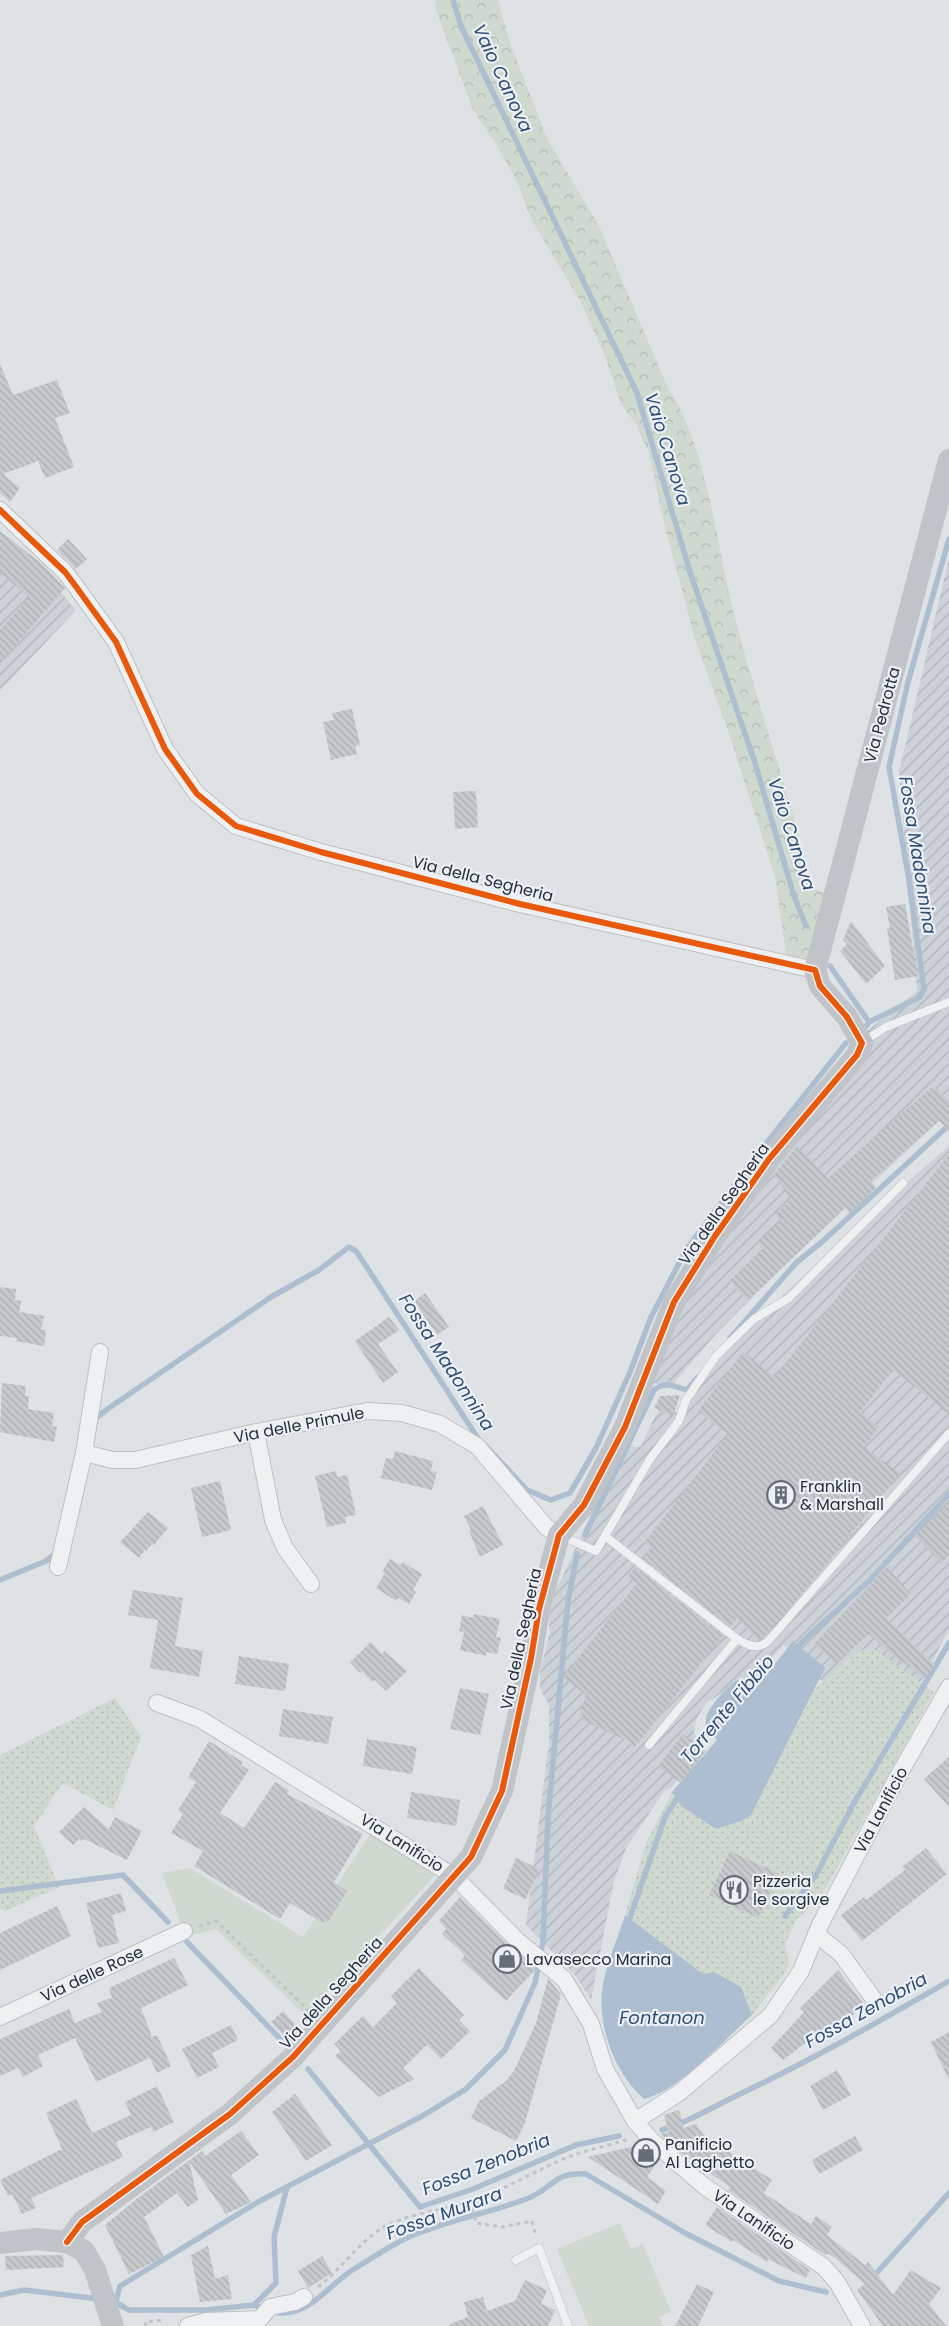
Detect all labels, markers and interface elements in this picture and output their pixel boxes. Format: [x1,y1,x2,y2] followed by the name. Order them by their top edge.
[467,20,539,136] water label: Vaio Canova
[639,389,697,509] water label: Vaio Canova
[858,664,906,766] street label: Via Pedrotta
[762,774,822,894] water label: Vaio Canova
[893,774,943,936] water label: Fossa Madonnina
[410,850,556,908] street label: Via della Segheria
[673,1138,775,1270] street label: Via della Segheria
[393,1288,501,1436] water label: Fossa Madonnina
[232,1401,366,1449] street label: Via delle Primule
[800,1475,884,1516] place label: Franklin & Marshall
[766,1480,796,1510] building icon: Franklin & Marshall
[495,1566,547,1712] street label: Via della Segheria
[674,1650,780,1768] water label: Torrente Fibbio
[849,1763,913,1857] street label: Via Lanificio
[356,1808,448,1878] street label: Via Lanificio
[753,1870,829,1911] place label: Pizzeria le sorgive
[719,1875,749,1905] restaurant icon: Pizzeria le sorgive
[274,1932,388,2054] street label: Via della Segheria
[37,1940,147,2008] street label: Via delle Rose
[492,1944,522,1974] shop icon: Lavasecco Marina
[526,1948,671,1971] place label: Lavasecco Marina
[800,1966,932,2054] water label: Fossa Zenobria
[619,2005,705,2030] water label: Fontanon
[418,2127,554,2201] water label: Fossa Zenobria
[665,2133,755,2174] place label: Panificio Al Laghetto
[631,2138,661,2168] shop icon: Panificio Al Laghetto
[383,2180,505,2246] water label: Fossa Murara
[708,2184,800,2256] street label: Via Lanificio

